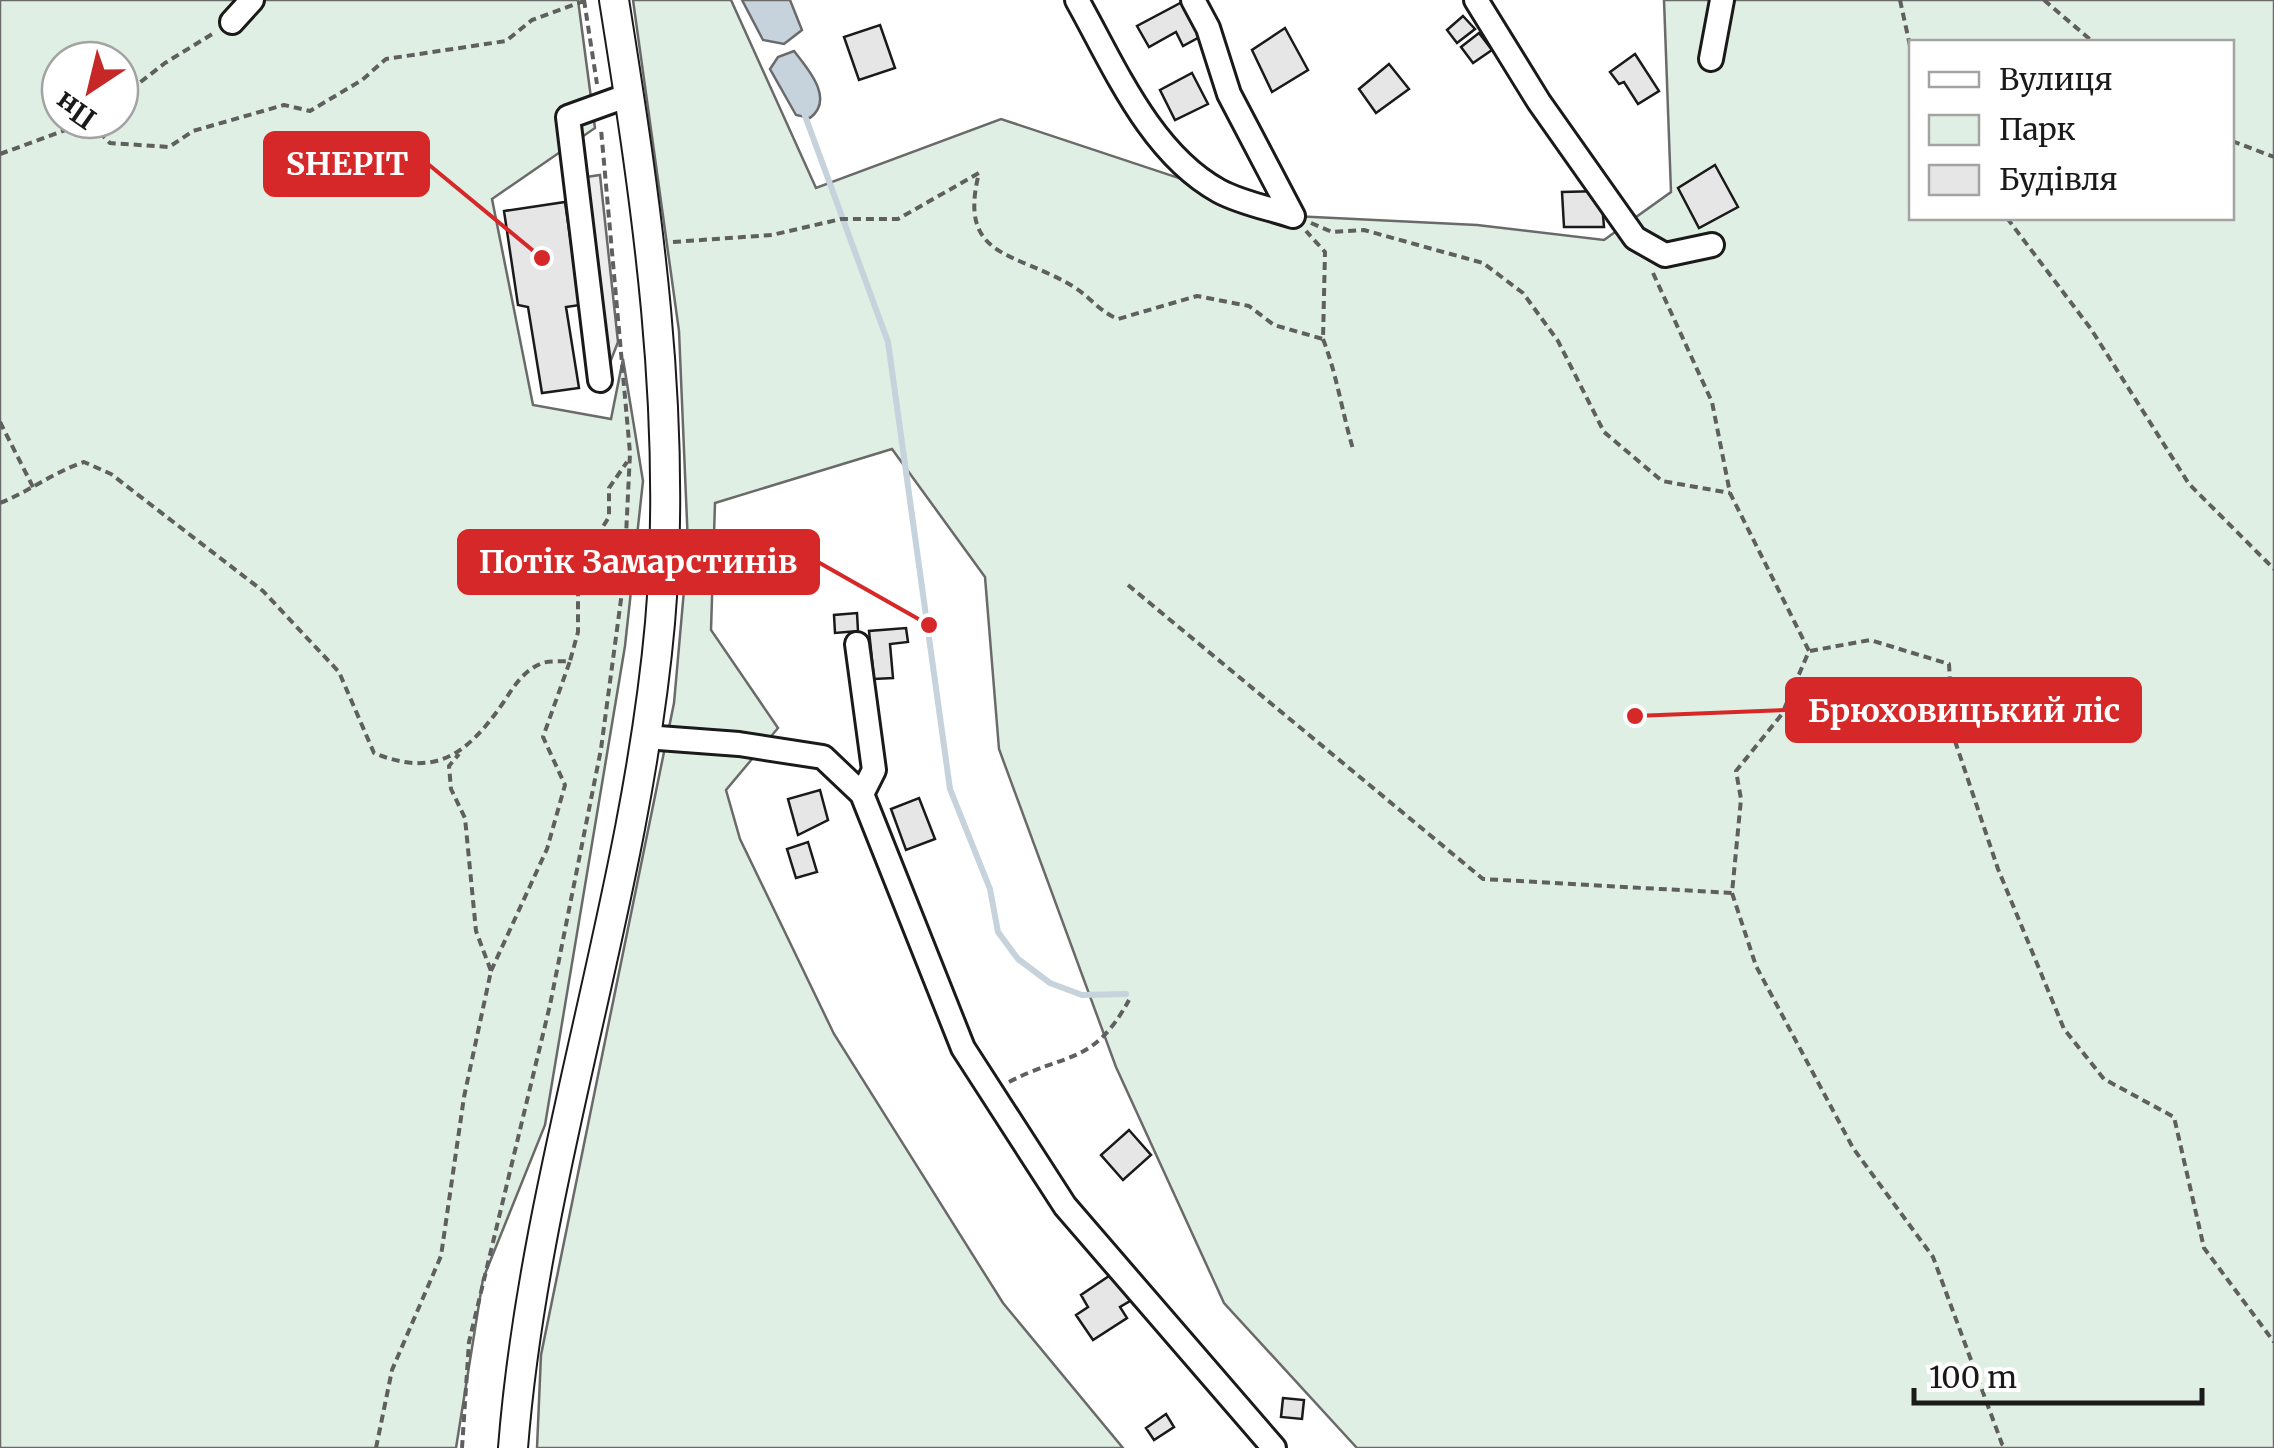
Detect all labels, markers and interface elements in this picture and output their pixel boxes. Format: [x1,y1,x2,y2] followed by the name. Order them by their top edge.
[40,40,140,140] north arrow
[1909,40,2234,220] legend
[1999,60,2113,98] text: Вулиця
[48,84,103,137] text: Пн
[1999,110,2075,148] text: Парк
[265,133,428,195] callout: SHEPIT
[286,144,408,184] text: SHEPIT
[1999,160,2118,198] text: Будівля
[459,531,818,593] callout: Потік Замарстинів
[479,542,797,582] text: Потік Замарстинів
[1787,679,2140,741] callout: Брюховицький ліс
[1808,691,2120,731] text: Брюховицький ліс
[1914,1343,2202,1405] scale bar
[1929,1358,2017,1396] text: 100 m

